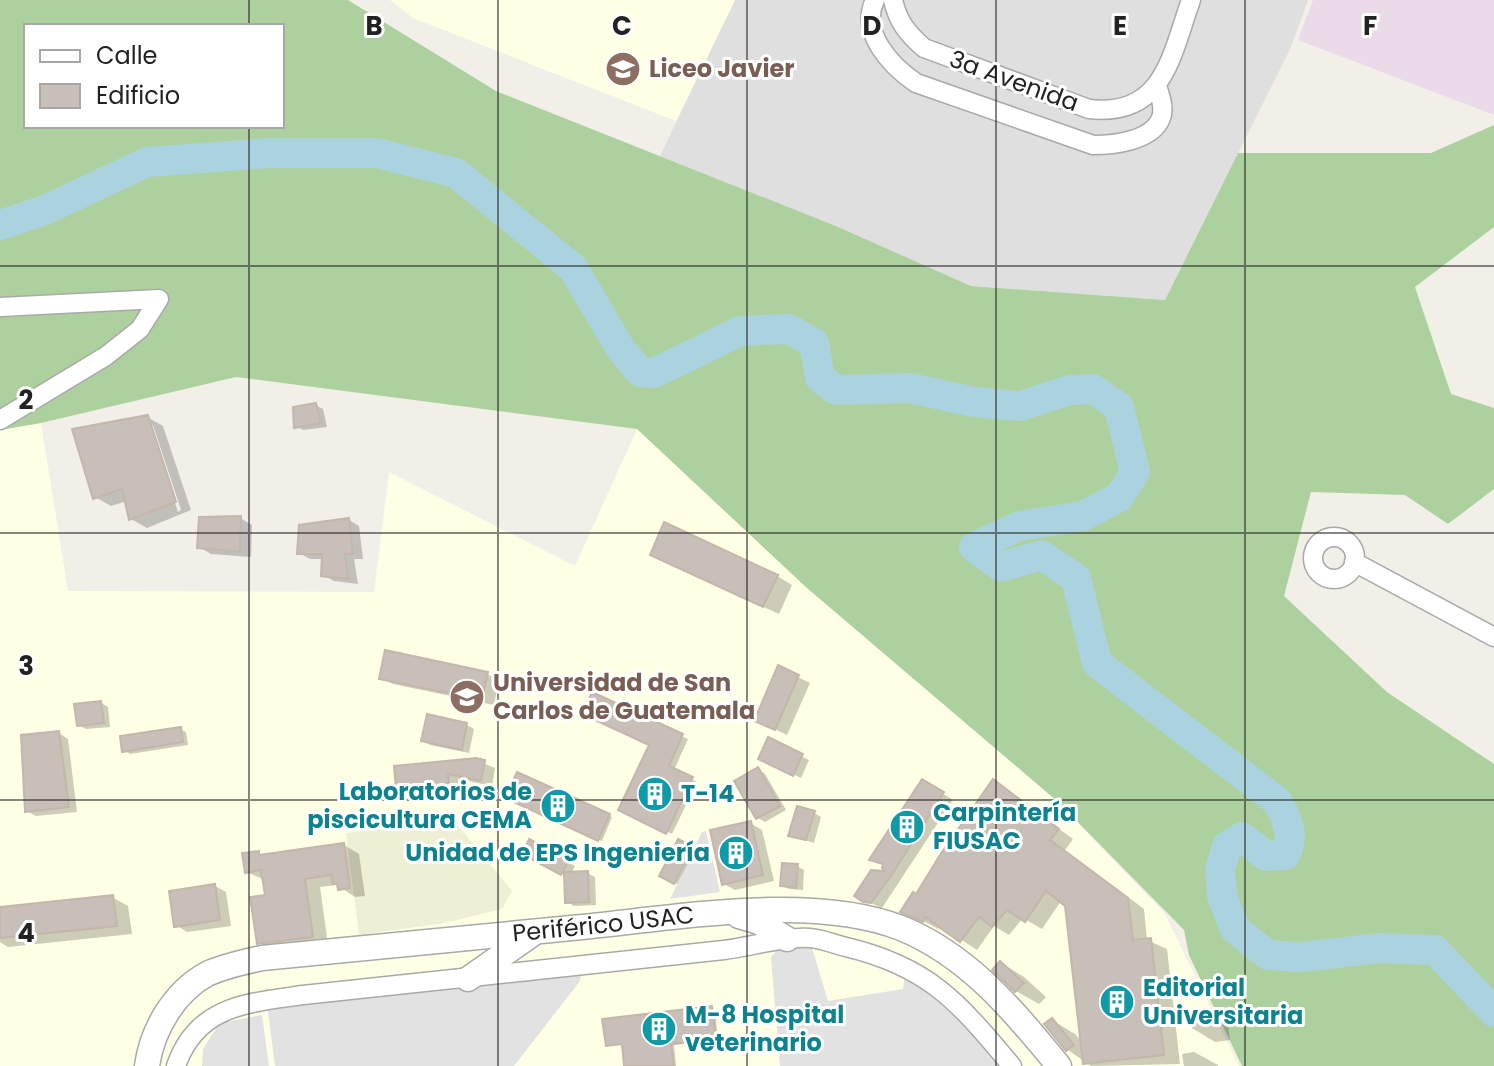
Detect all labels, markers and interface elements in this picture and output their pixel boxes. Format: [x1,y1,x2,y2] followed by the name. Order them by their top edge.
[365,8,383,44] text: B
[612,8,632,44] text: C
[863,8,882,44] text: D
[1113,8,1127,44] text: E
[1363,8,1377,44] text: F
[24,24,284,128] legend
[96,39,157,72] text: Calle
[945,42,1083,119] street label: 3a Avenida
[604,50,642,88] school or university icon: Liceo Javier
[649,52,795,85] place label: Liceo Javier
[96,79,180,112] text: Edificio
[19,382,34,418] text: 2
[18,648,34,684] text: 3
[493,666,755,727] place label: Universidad de San Carlos de Guatemala
[448,678,486,716] school or university icon: Universidad de San Carlos de Guatemala
[307,775,532,836] place label: Laboratorios de piscicultura CEMA
[636,775,674,813] building icon: T-14
[681,777,734,810] place label: T-14
[539,787,577,825] building icon: Laboratorios de piscicultura CEMA
[933,796,1076,857] place label: Carpintería FIUSAC
[888,808,926,846] building icon: Carpintería FIUSAC
[717,834,755,872] building icon: Unidad de EPS Ingeniería
[405,836,710,869] place label: Unidad de EPS Ingeniería
[511,898,696,950] street label: Periférico USAC
[17,915,35,951] text: 4
[1143,971,1303,1032] place label: Editorial Universitaria
[1098,983,1136,1021] building icon: Editorial Universitaria
[685,998,844,1059] place label: M-8 Hospital veterinario
[640,1010,678,1048] building icon: M-8 Hospital veterinario

